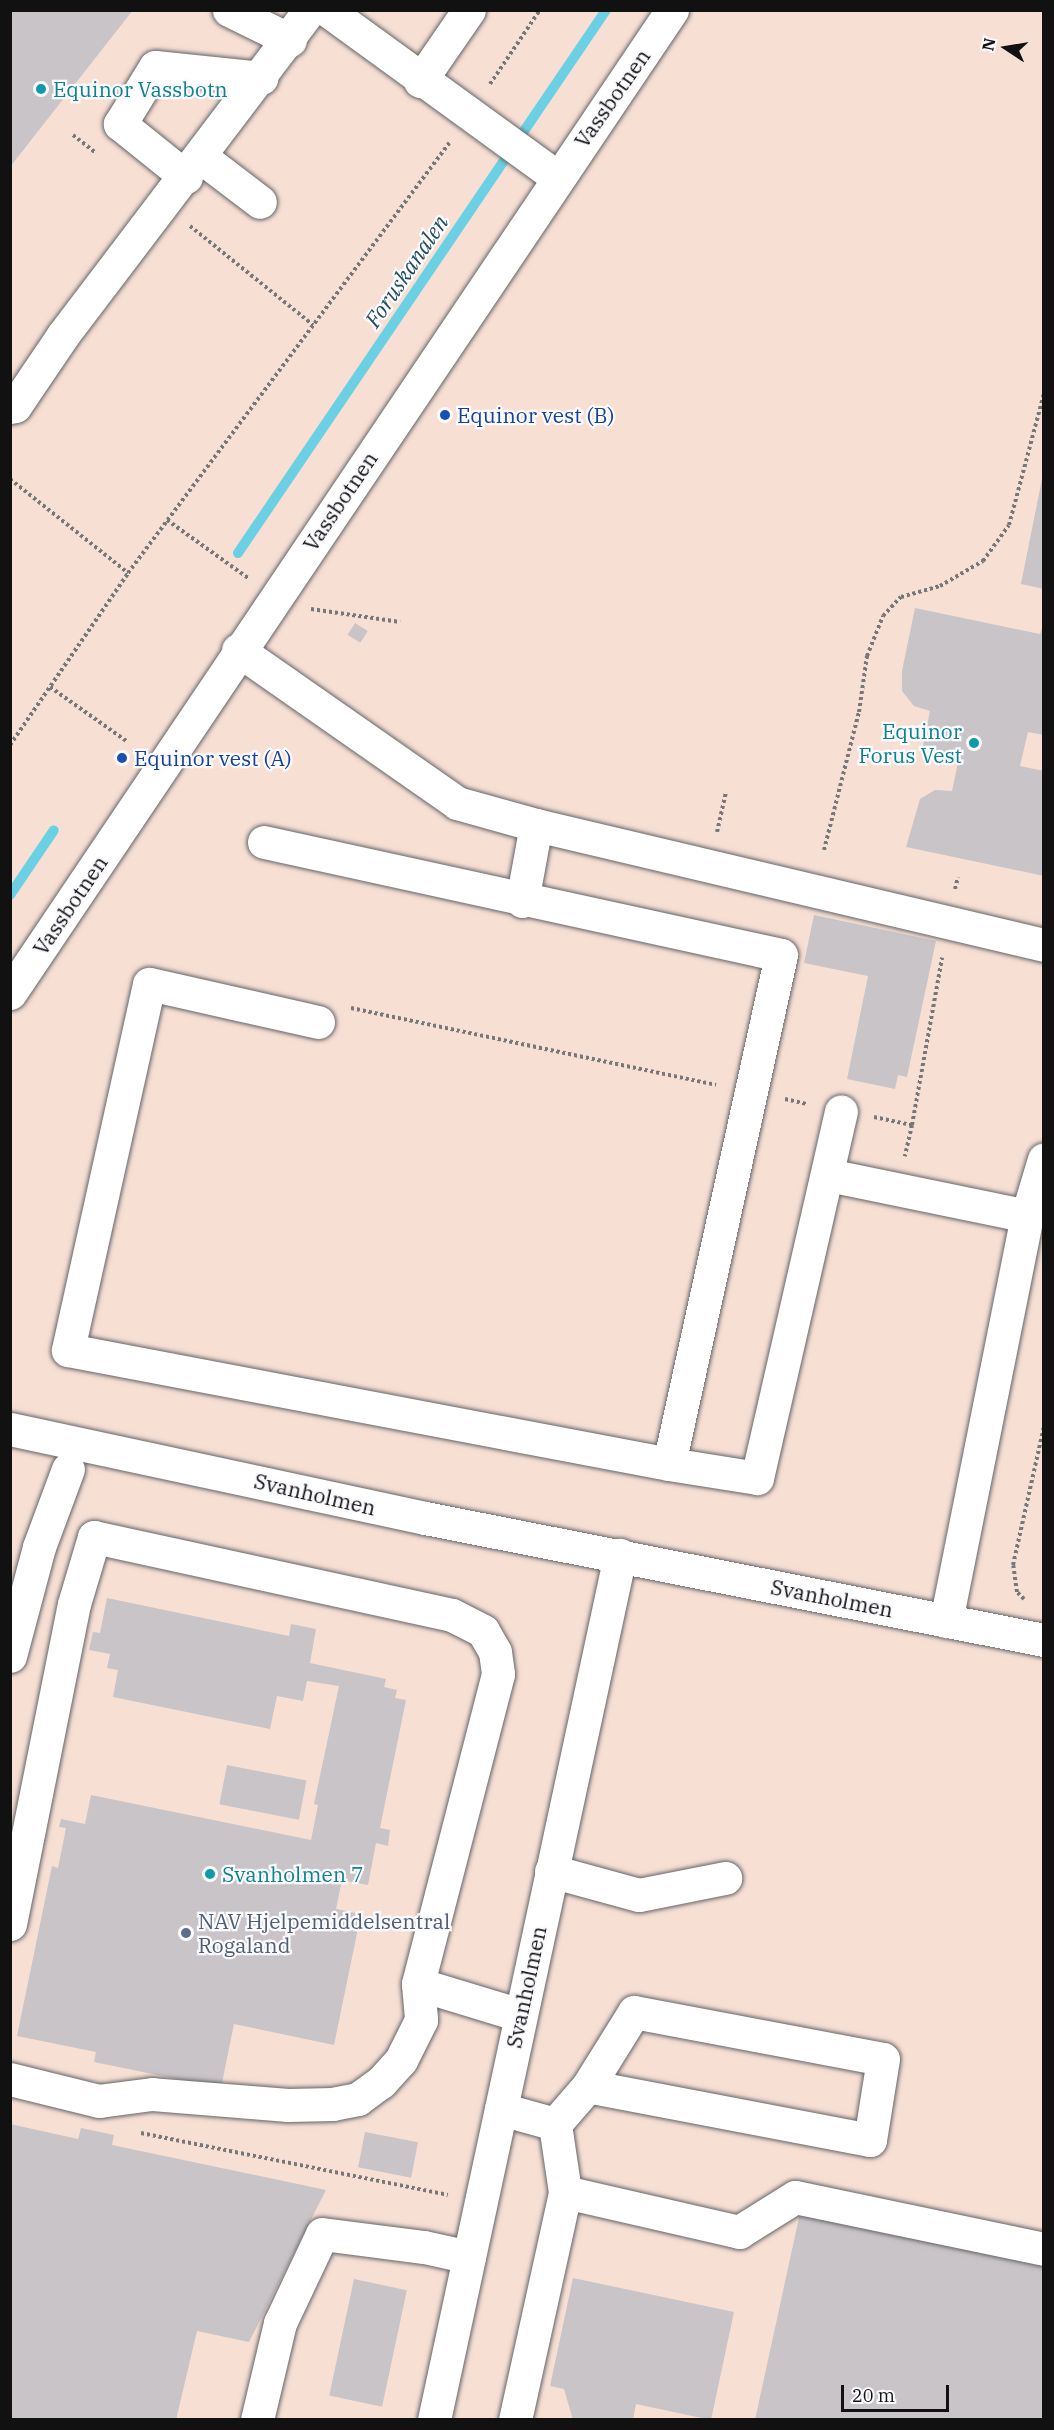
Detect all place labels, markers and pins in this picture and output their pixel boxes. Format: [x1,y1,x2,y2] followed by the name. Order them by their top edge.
[53,76,228,102] place label: Equinor Vassbotn
[34,82,48,96] marker: Equinor Vassbotn
[457,402,614,428] place label: Equinor vest (B)
[438,408,452,422] marker: Equinor vest (B)
[858,718,962,768] place label: Equinor Forus Vest
[967,736,981,750] marker: Equinor Forus Vest
[134,745,292,771] place label: Equinor vest (A)
[115,751,129,765] marker: Equinor vest (A)
[222,1861,364,1887] place label: Svanholmen 7
[203,1867,217,1881] marker: Svanholmen 7
[198,1908,450,1958] place label: NAV Hjelpemiddelsentral Rogaland
[179,1926,193,1940] marker: NAV Hjelpemiddelsentral Rogaland

